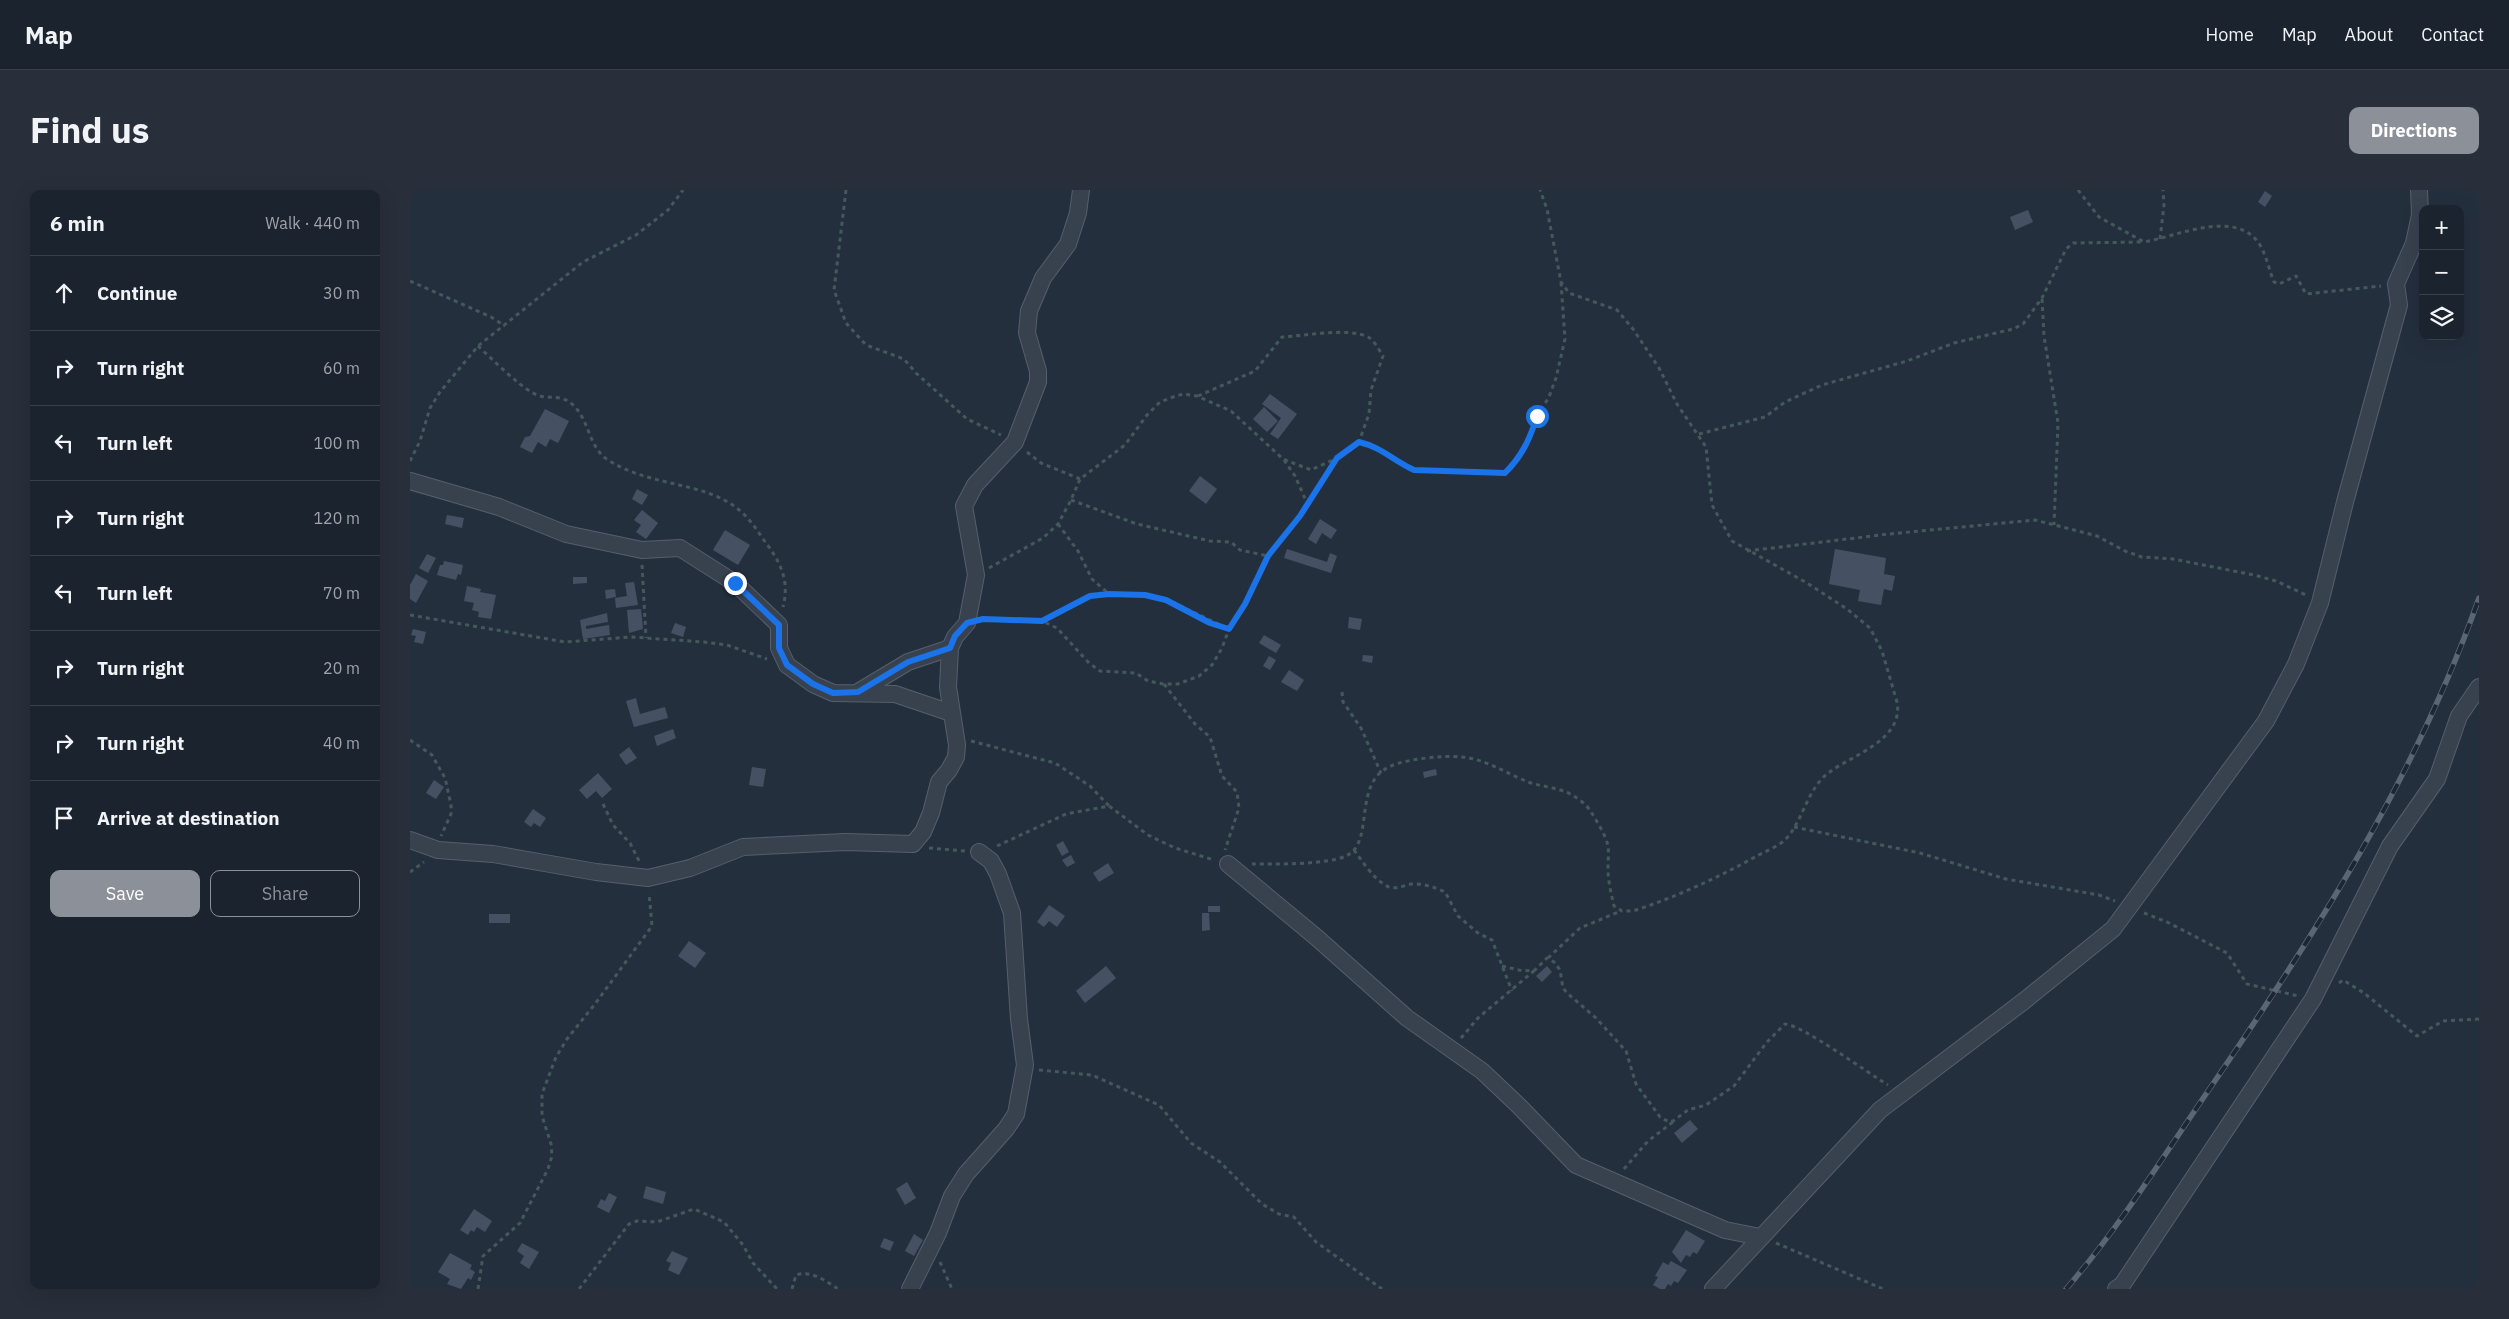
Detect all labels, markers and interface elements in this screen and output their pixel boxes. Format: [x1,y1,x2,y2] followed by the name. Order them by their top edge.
[25,19,73,51] text: Map
[2206,23,2254,46] text: Home
[2282,23,2317,46] text: Map
[2345,23,2393,46] text: About
[2421,23,2484,46] text: Contact
[30,107,149,153] text: Find us
[2349,107,2479,154] button: Directions
[2419,205,2464,340] map controls
[2419,205,2464,250] button: +
[50,209,105,237] text: 6 min
[265,213,360,233] text: Walk · 440 m
[2419,250,2464,295] button: −
[50,279,78,307] icon: ahead
[97,281,177,305] text: Continue
[323,283,360,303] text: 30 m
[2419,295,2464,340] button: layers
[50,354,78,382] icon: right
[97,356,184,380] text: Turn right
[323,358,360,378] text: 60 m
[1526,405,1549,428] route start
[50,429,78,457] icon: left
[97,431,173,455] text: Turn left
[313,433,360,453] text: 100 m
[50,504,78,532] icon: right
[97,506,184,530] text: Turn right
[313,508,360,528] text: 120 m
[724,572,747,595] route end
[50,579,78,607] icon: left
[97,581,173,605] text: Turn left
[323,583,360,603] text: 70 m
[50,654,78,682] icon: right
[97,656,184,680] text: Turn right
[323,658,360,678] text: 20 m
[50,729,78,757] icon: right
[97,731,184,755] text: Turn right
[323,733,360,753] text: 40 m
[50,804,78,832] icon: arrive
[97,806,280,830] text: Arrive at destination
[50,870,200,917] button: Save
[210,870,360,917] button: Share

